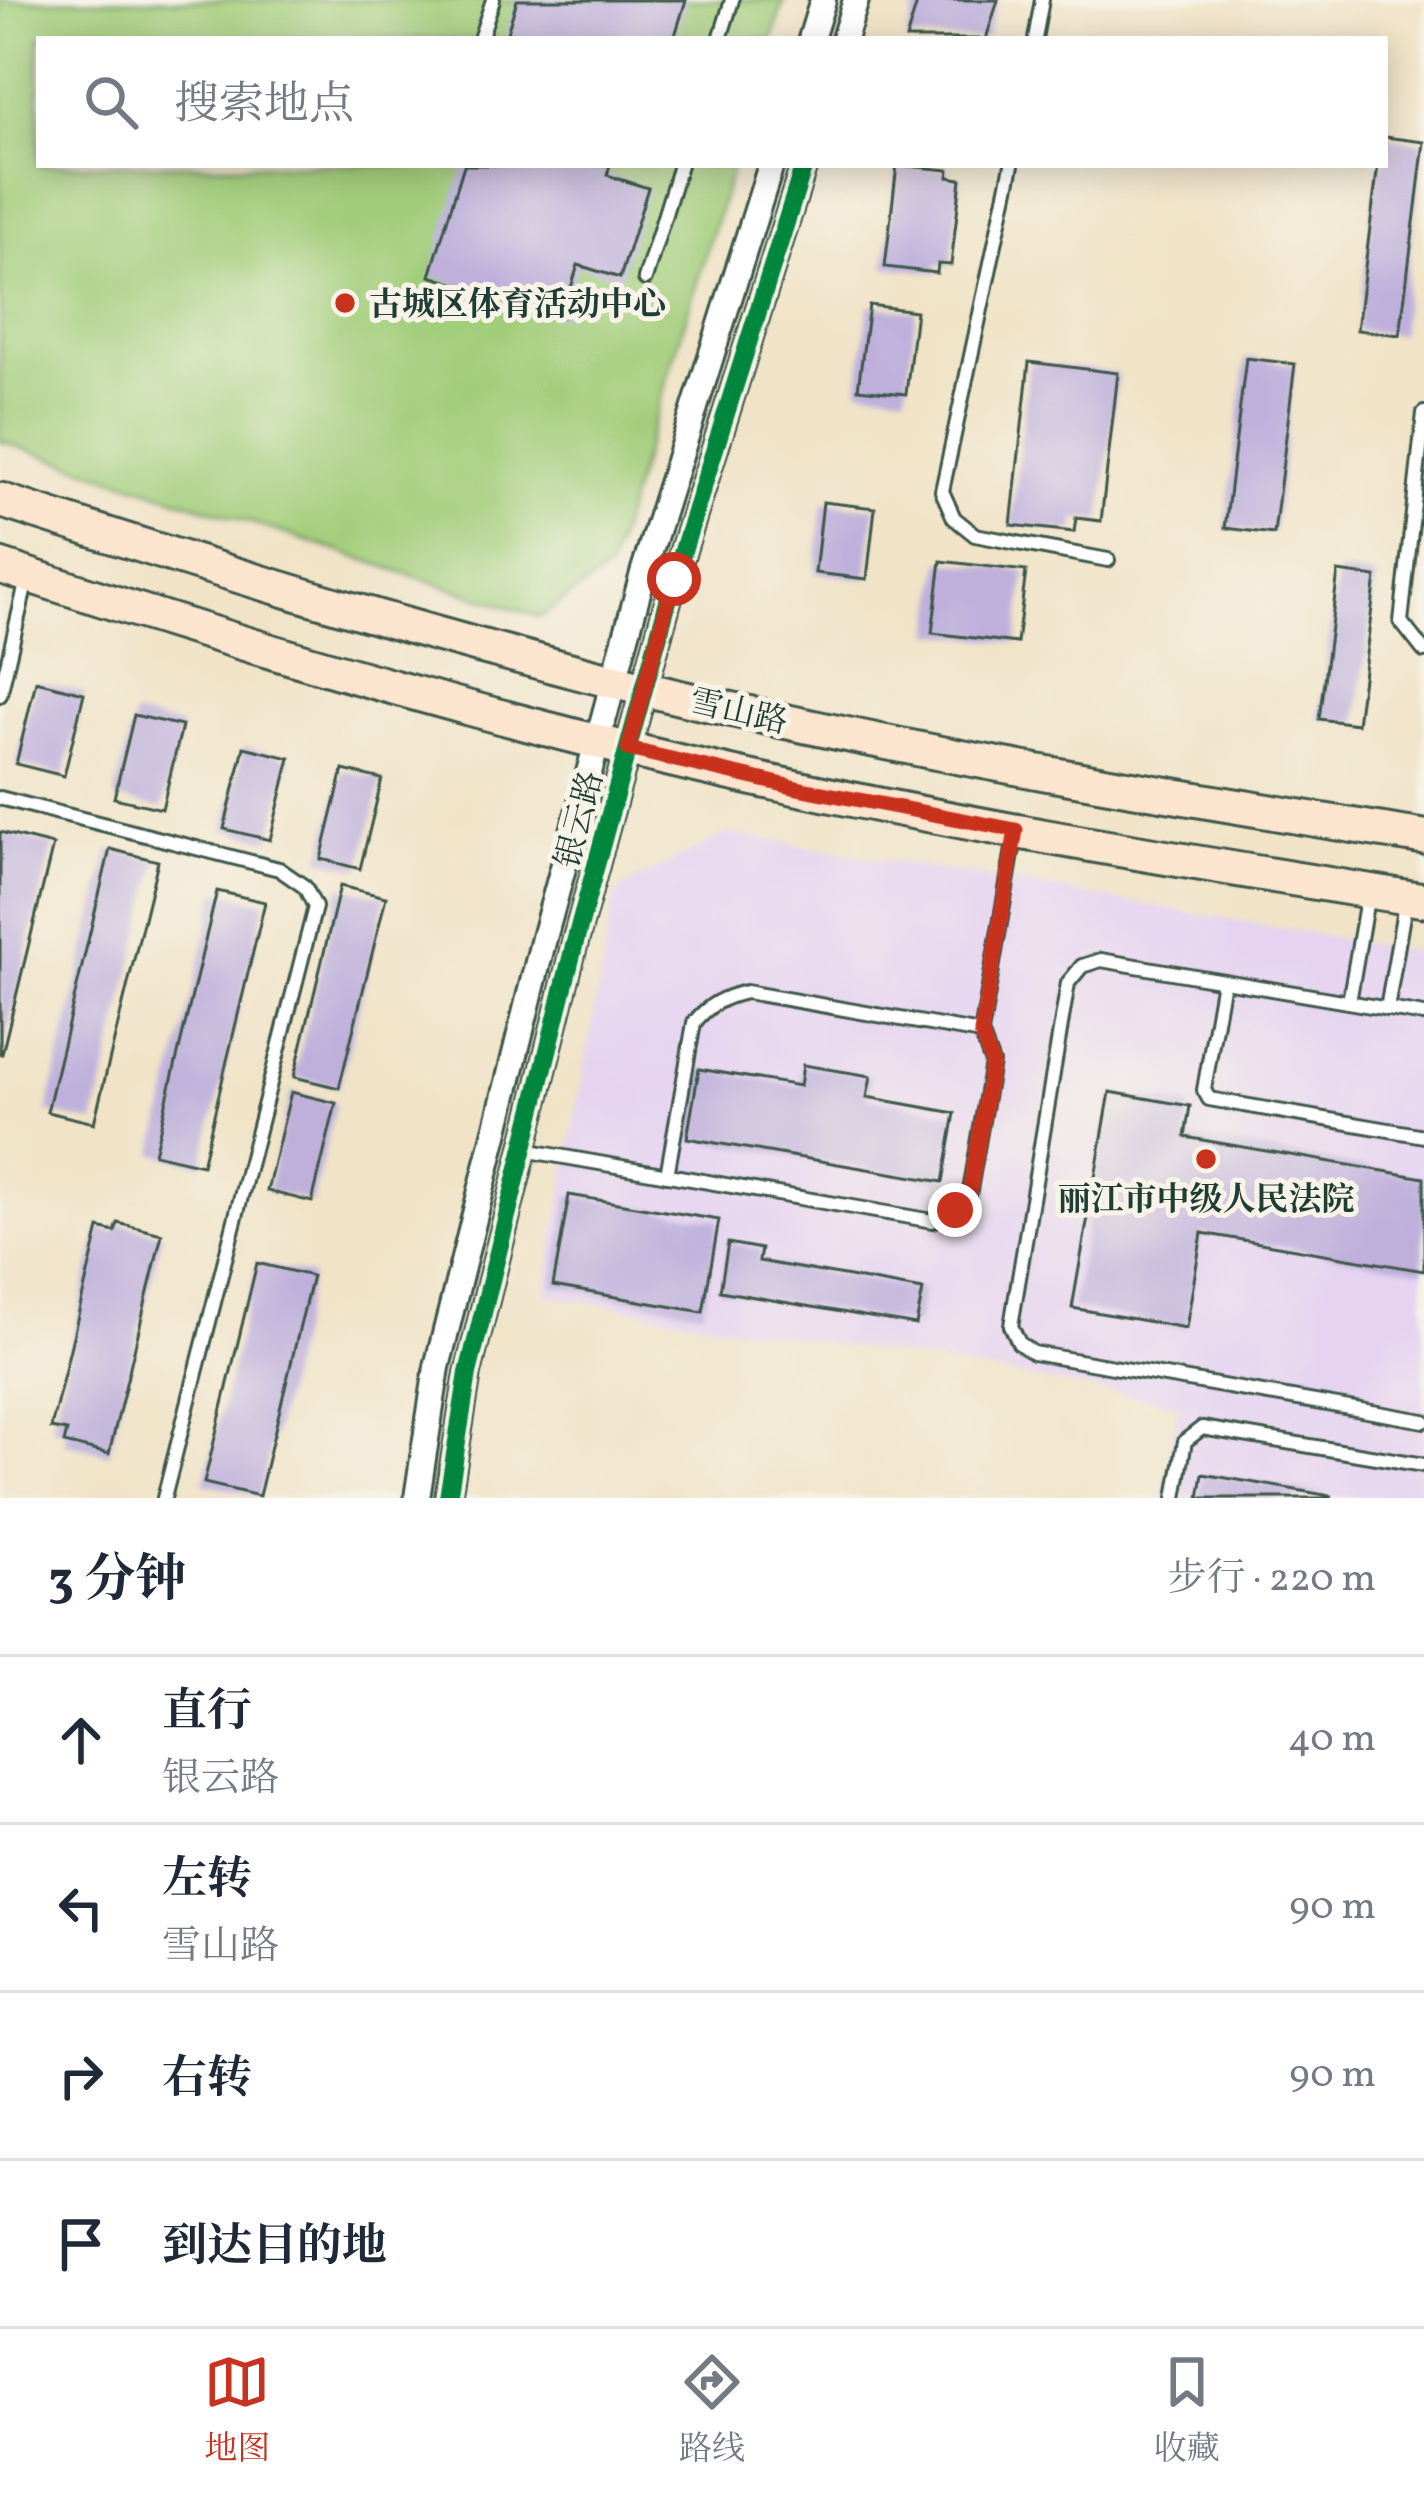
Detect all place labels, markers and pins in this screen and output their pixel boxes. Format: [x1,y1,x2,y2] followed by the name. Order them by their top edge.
[369,284,666,330] place label: 古城区体育活动中心
[332,290,358,316] marker: 古城区体育活动中心
[1193,1146,1219,1172] marker: 丽江市中级人民法院
[1058,1179,1355,1225] place label: 丽江市中级人民法院

